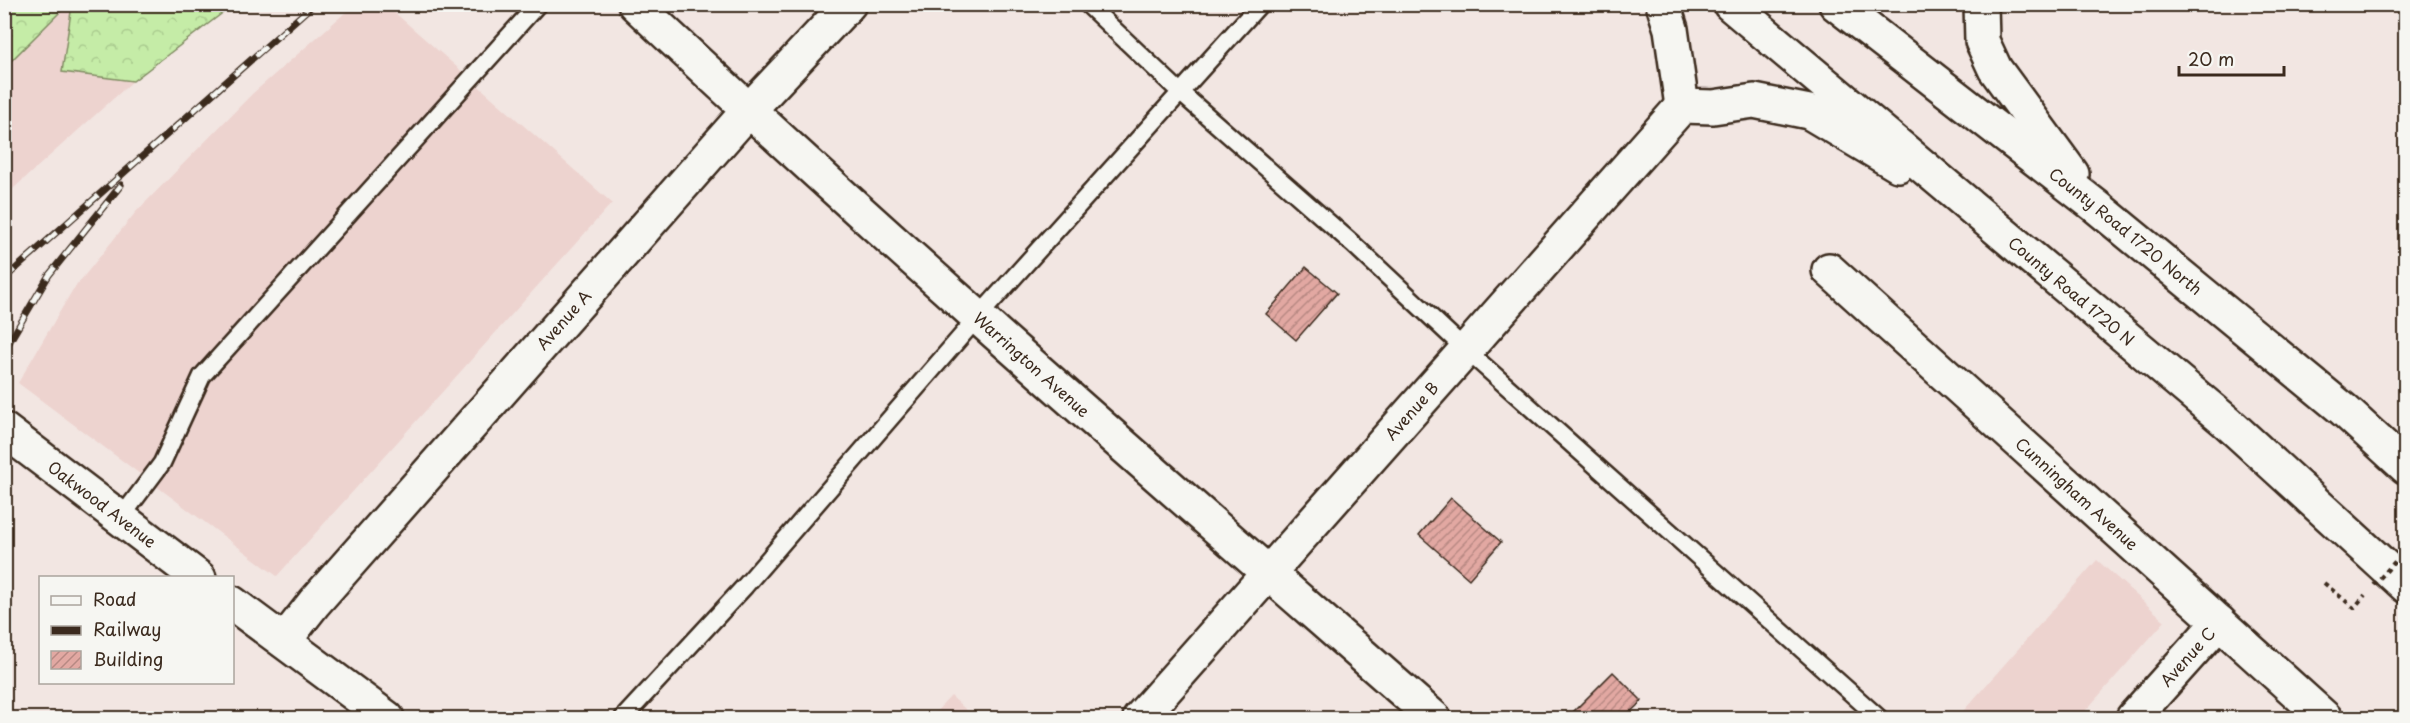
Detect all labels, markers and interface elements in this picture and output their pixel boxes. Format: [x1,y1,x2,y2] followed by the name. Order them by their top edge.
[2179,39,2284,77] scale bar
[2188,45,2234,72] text: 20 m
[2044,163,2206,299] street label: County Road 1720 North
[2005,232,2139,350] street label: County Road 1720 N
[530,284,596,354] street label: Avenue A
[969,306,1096,422] street label: Warrington Avenue
[1379,376,1444,445] street label: Avenue B
[2011,431,2145,555] street label: Cunningham Avenue
[43,454,162,553] street label: Oakwood Avenue
[39,576,234,684] legend
[93,585,137,612] text: Road
[93,615,161,642] text: Railway
[2154,621,2220,691] street label: Avenue C
[93,645,163,672] text: Building

